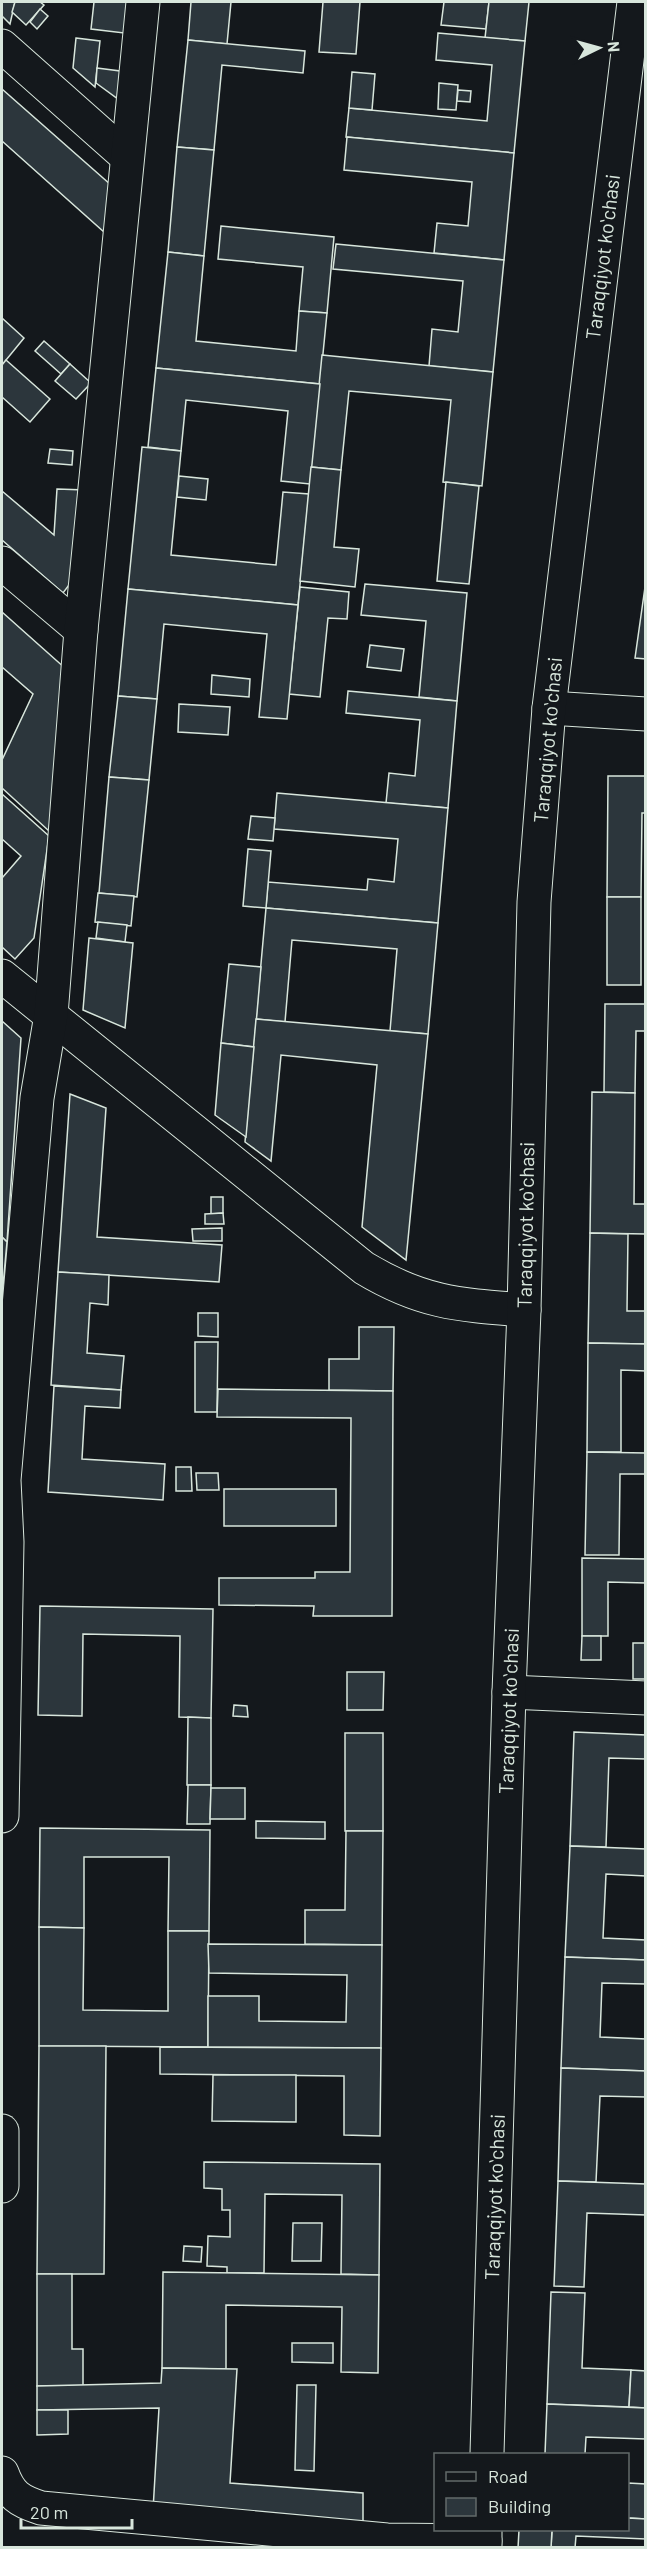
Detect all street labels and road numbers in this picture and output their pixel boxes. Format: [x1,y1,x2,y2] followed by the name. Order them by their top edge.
[580,173,624,341] street label: Taraqqiyot koʻchasi
[528,656,566,824] street label: Taraqqiyot koʻchasi
[512,1142,538,1308] street label: Taraqqiyot koʻchasi
[493,1627,523,1795] street label: Taraqqiyot koʻchasi
[479,2113,509,2281] street label: Taraqqiyot koʻchasi

